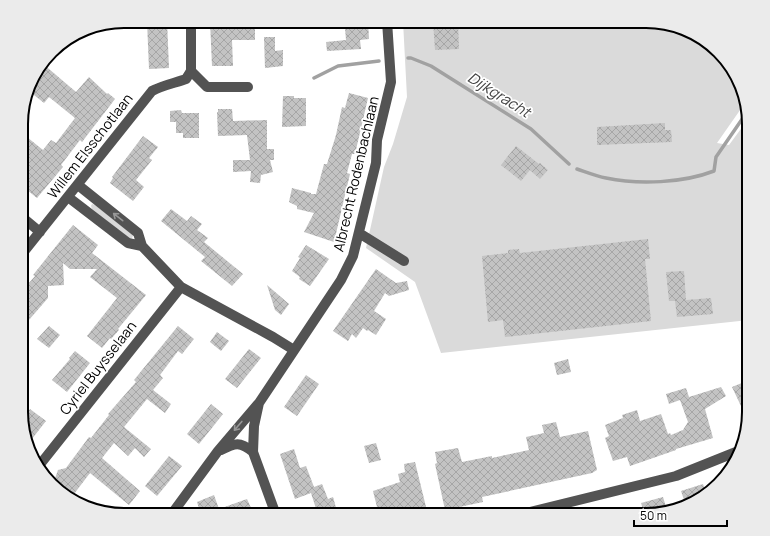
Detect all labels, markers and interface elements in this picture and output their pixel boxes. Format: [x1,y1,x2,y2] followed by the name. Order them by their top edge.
[464,67,536,123] water label: Dijkgracht
[43,89,137,202] street label: Willem Elsschotlaan
[328,94,383,253] street label: Albrecht Rodenbachlaan
[113,213,124,222] one-way arrow
[55,317,140,419] street label: Cyriel Buysselaan
[234,421,243,432] one-way arrow
[634,502,727,528] scale bar
[640,507,667,524] text: 50 m

